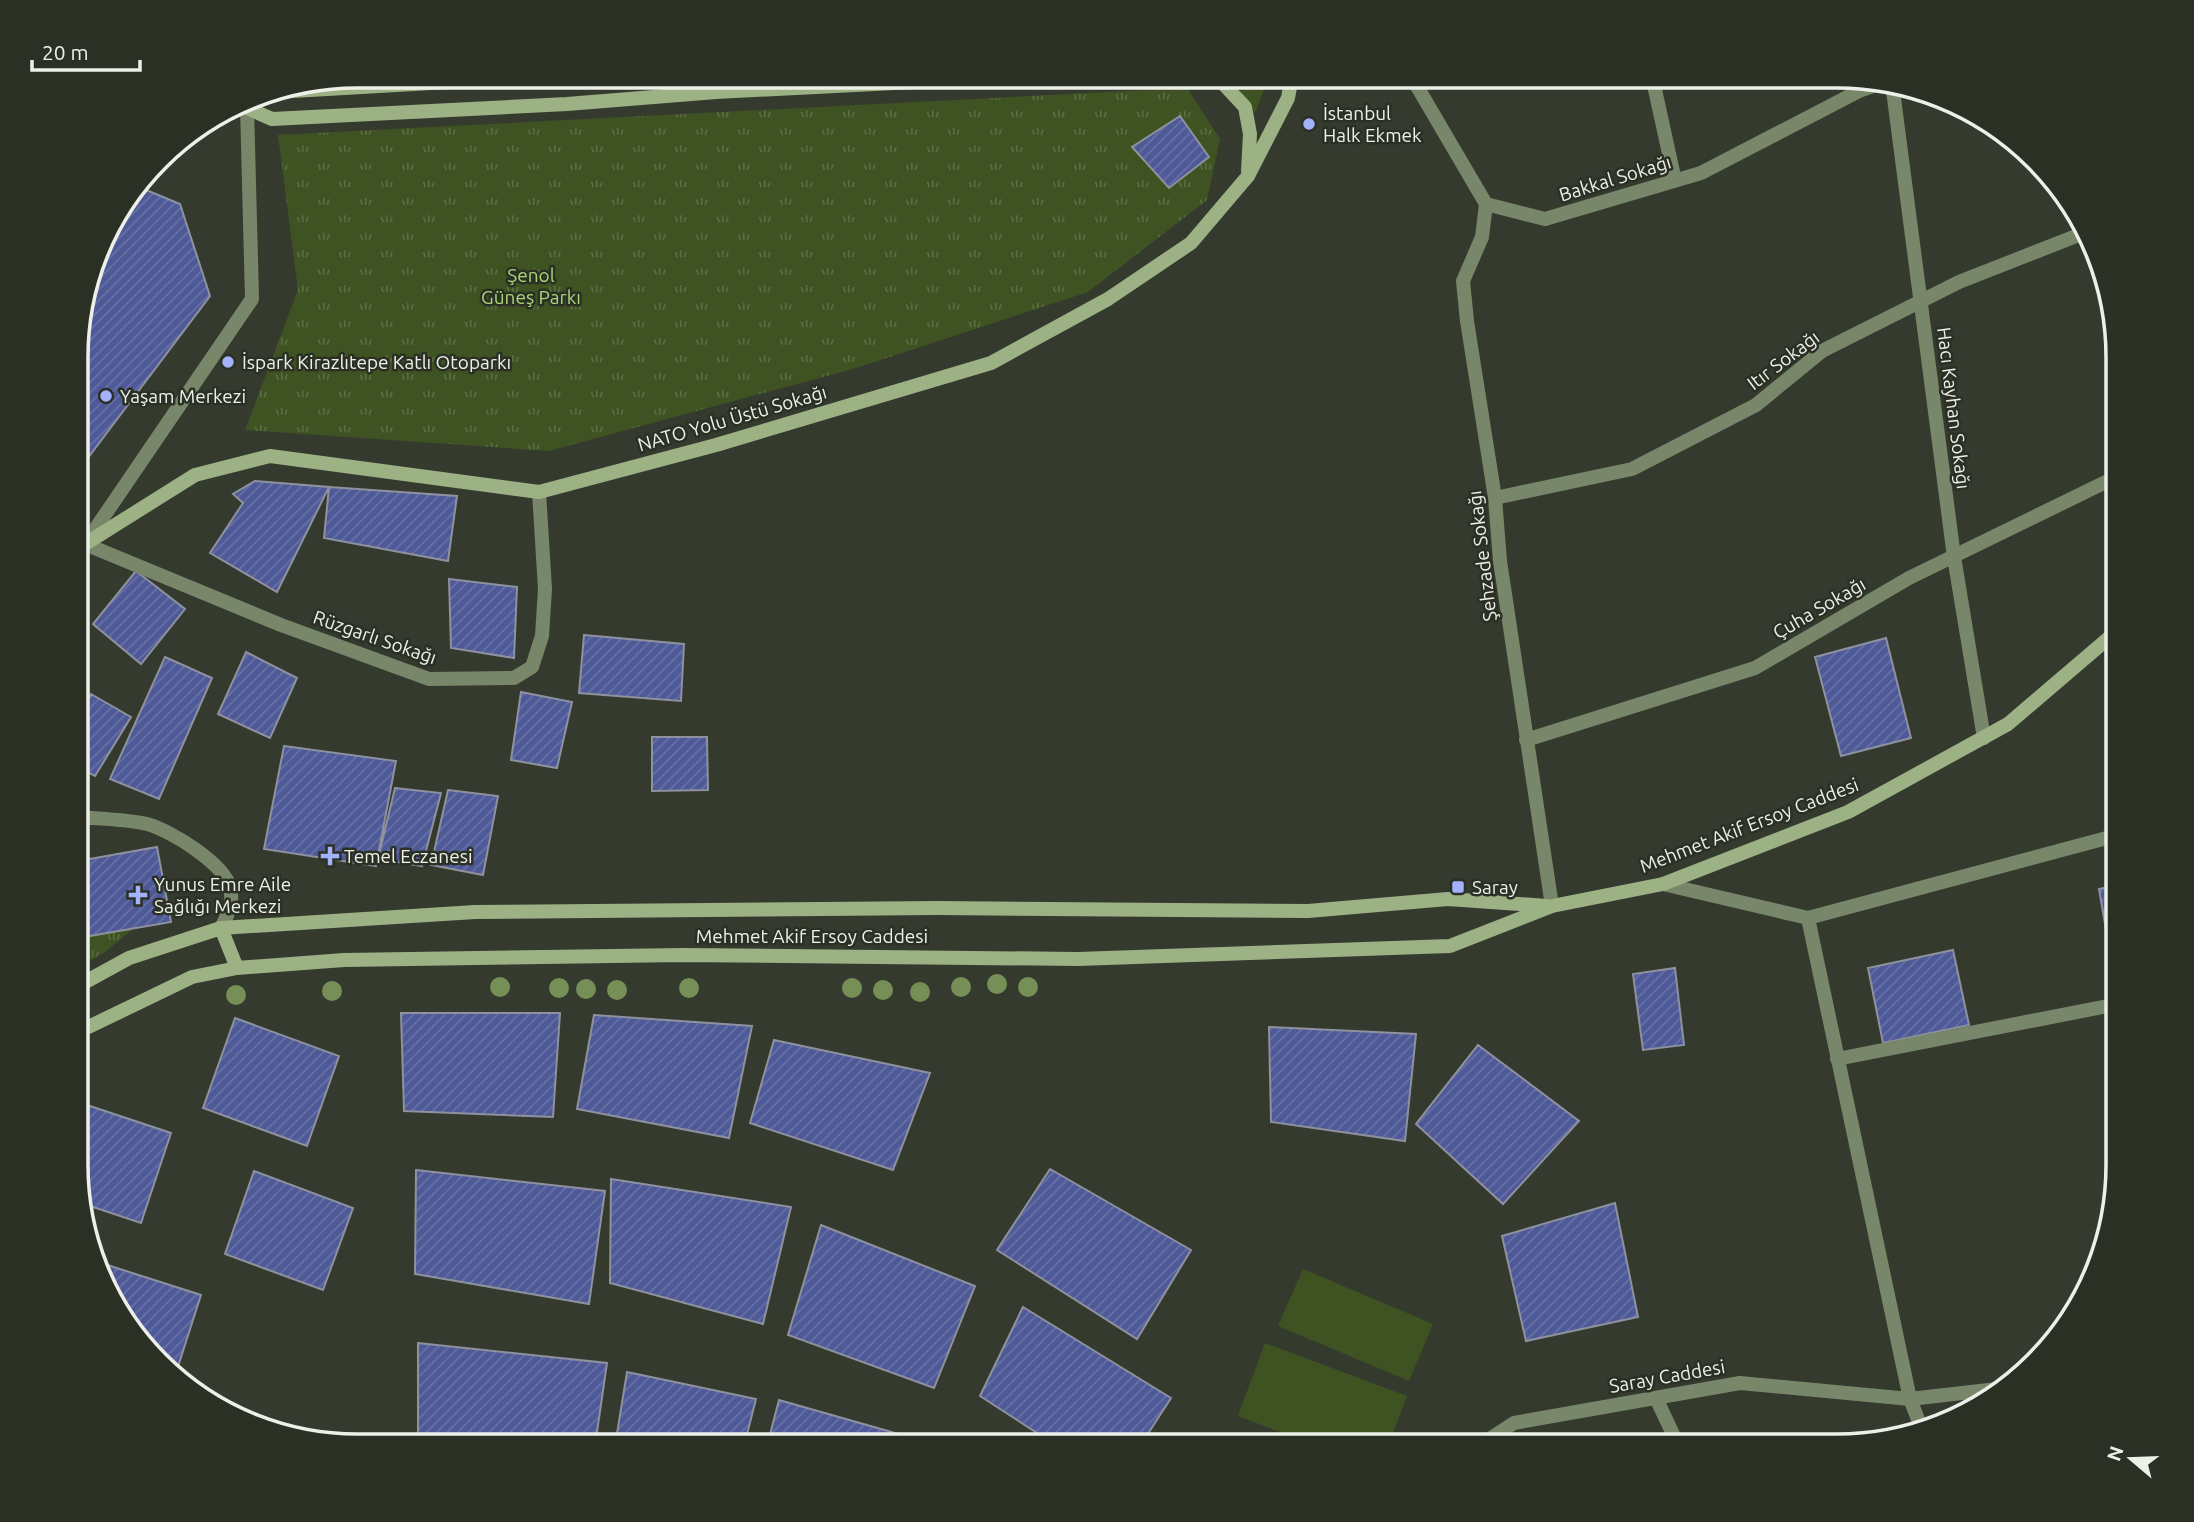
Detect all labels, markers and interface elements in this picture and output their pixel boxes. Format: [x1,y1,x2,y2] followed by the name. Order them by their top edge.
[32,28,140,72] scale bar
[42,40,89,64] text: 20 m
[1323,102,1422,146] place label: İstanbul Halk Ekmek
[1301,116,1317,132] marker: İstanbul Halk Ekmek
[1556,151,1674,205] street label: Bakkal Sokağı
[481,264,581,308] park label: Şenol Güneş Parkı
[1743,326,1823,394] street label: Itır Sokağı
[1933,326,1975,490] street label: Hacı Kayhan Sokağı
[242,351,511,373] place label: İspark Kirazlıtepe Katlı Otoparkı
[220,354,236,370] marker: İspark Kirazlıtepe Katlı Otoparkı
[635,380,829,456] street label: NATO Yolu Üstü Sokağı
[120,385,246,407] place label: Yaşam Merkezi
[98,388,114,404] marker: Yaşam Merkezi
[1463,489,1501,623] street label: Şehzade Sokağı
[1769,573,1869,643] street label: Çuha Sokağı
[310,606,440,668] street label: Rüzgarlı Sokağı
[1637,773,1861,877] street label: Mehmet Akif Ersoy Caddesi
[344,845,473,867] place label: Temel Eczanesi
[322,848,338,864] marker: Temel Eczanesi
[154,873,291,917] place label: Yunus Emre Aile Sağlığı Merkezi
[1472,876,1518,898] place label: Saray
[1450,879,1466,895] marker: Saray
[128,885,148,905] marker: Yunus Emre Aile Sağlığı Merkezi
[696,925,928,947] street label: Mehmet Akif Ersoy Caddesi
[1607,1355,1727,1397] street label: Saray Caddesi
[2096,1424,2166,1494] north arrow
[2102,1443,2128,1464] text: N

